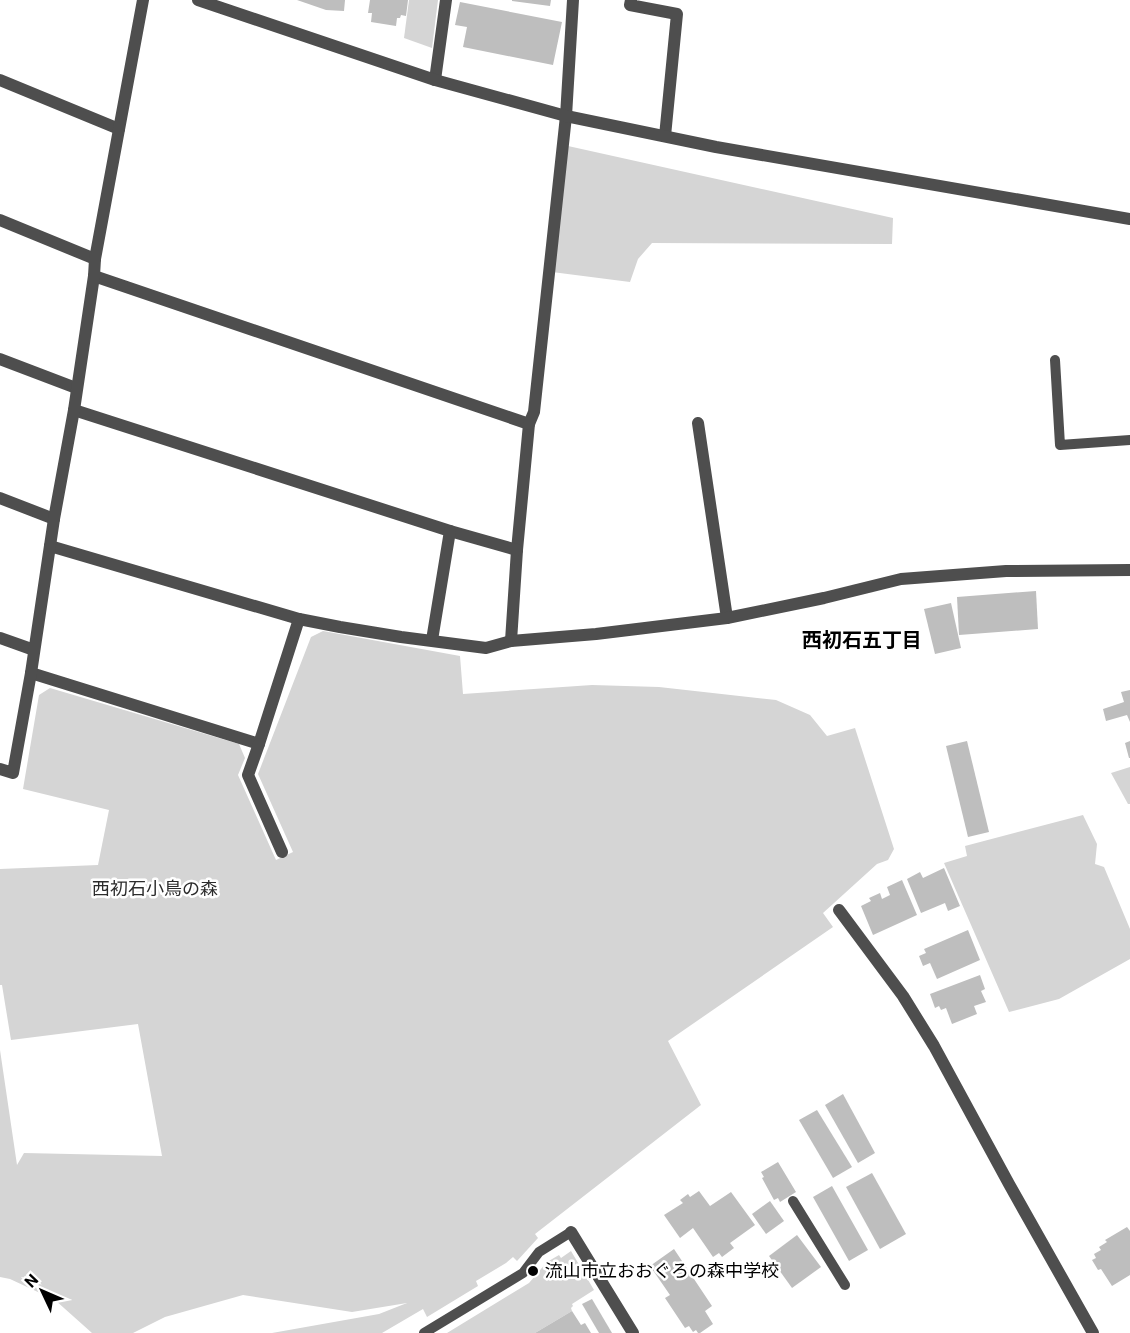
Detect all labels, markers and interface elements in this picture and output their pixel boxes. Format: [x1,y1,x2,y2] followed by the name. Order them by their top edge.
[802,628,922,652] district label: 西初石五丁目
[92,878,218,899] park label: 西初石小鳥の森
[545,1260,779,1281] place label: 流山市立おおぐろの森中学校
[12,1261,72,1321] north arrow
[526,1264,540,1278] marker: 流山市立おおぐろの森中学校
[21,1270,42,1292] text: N

